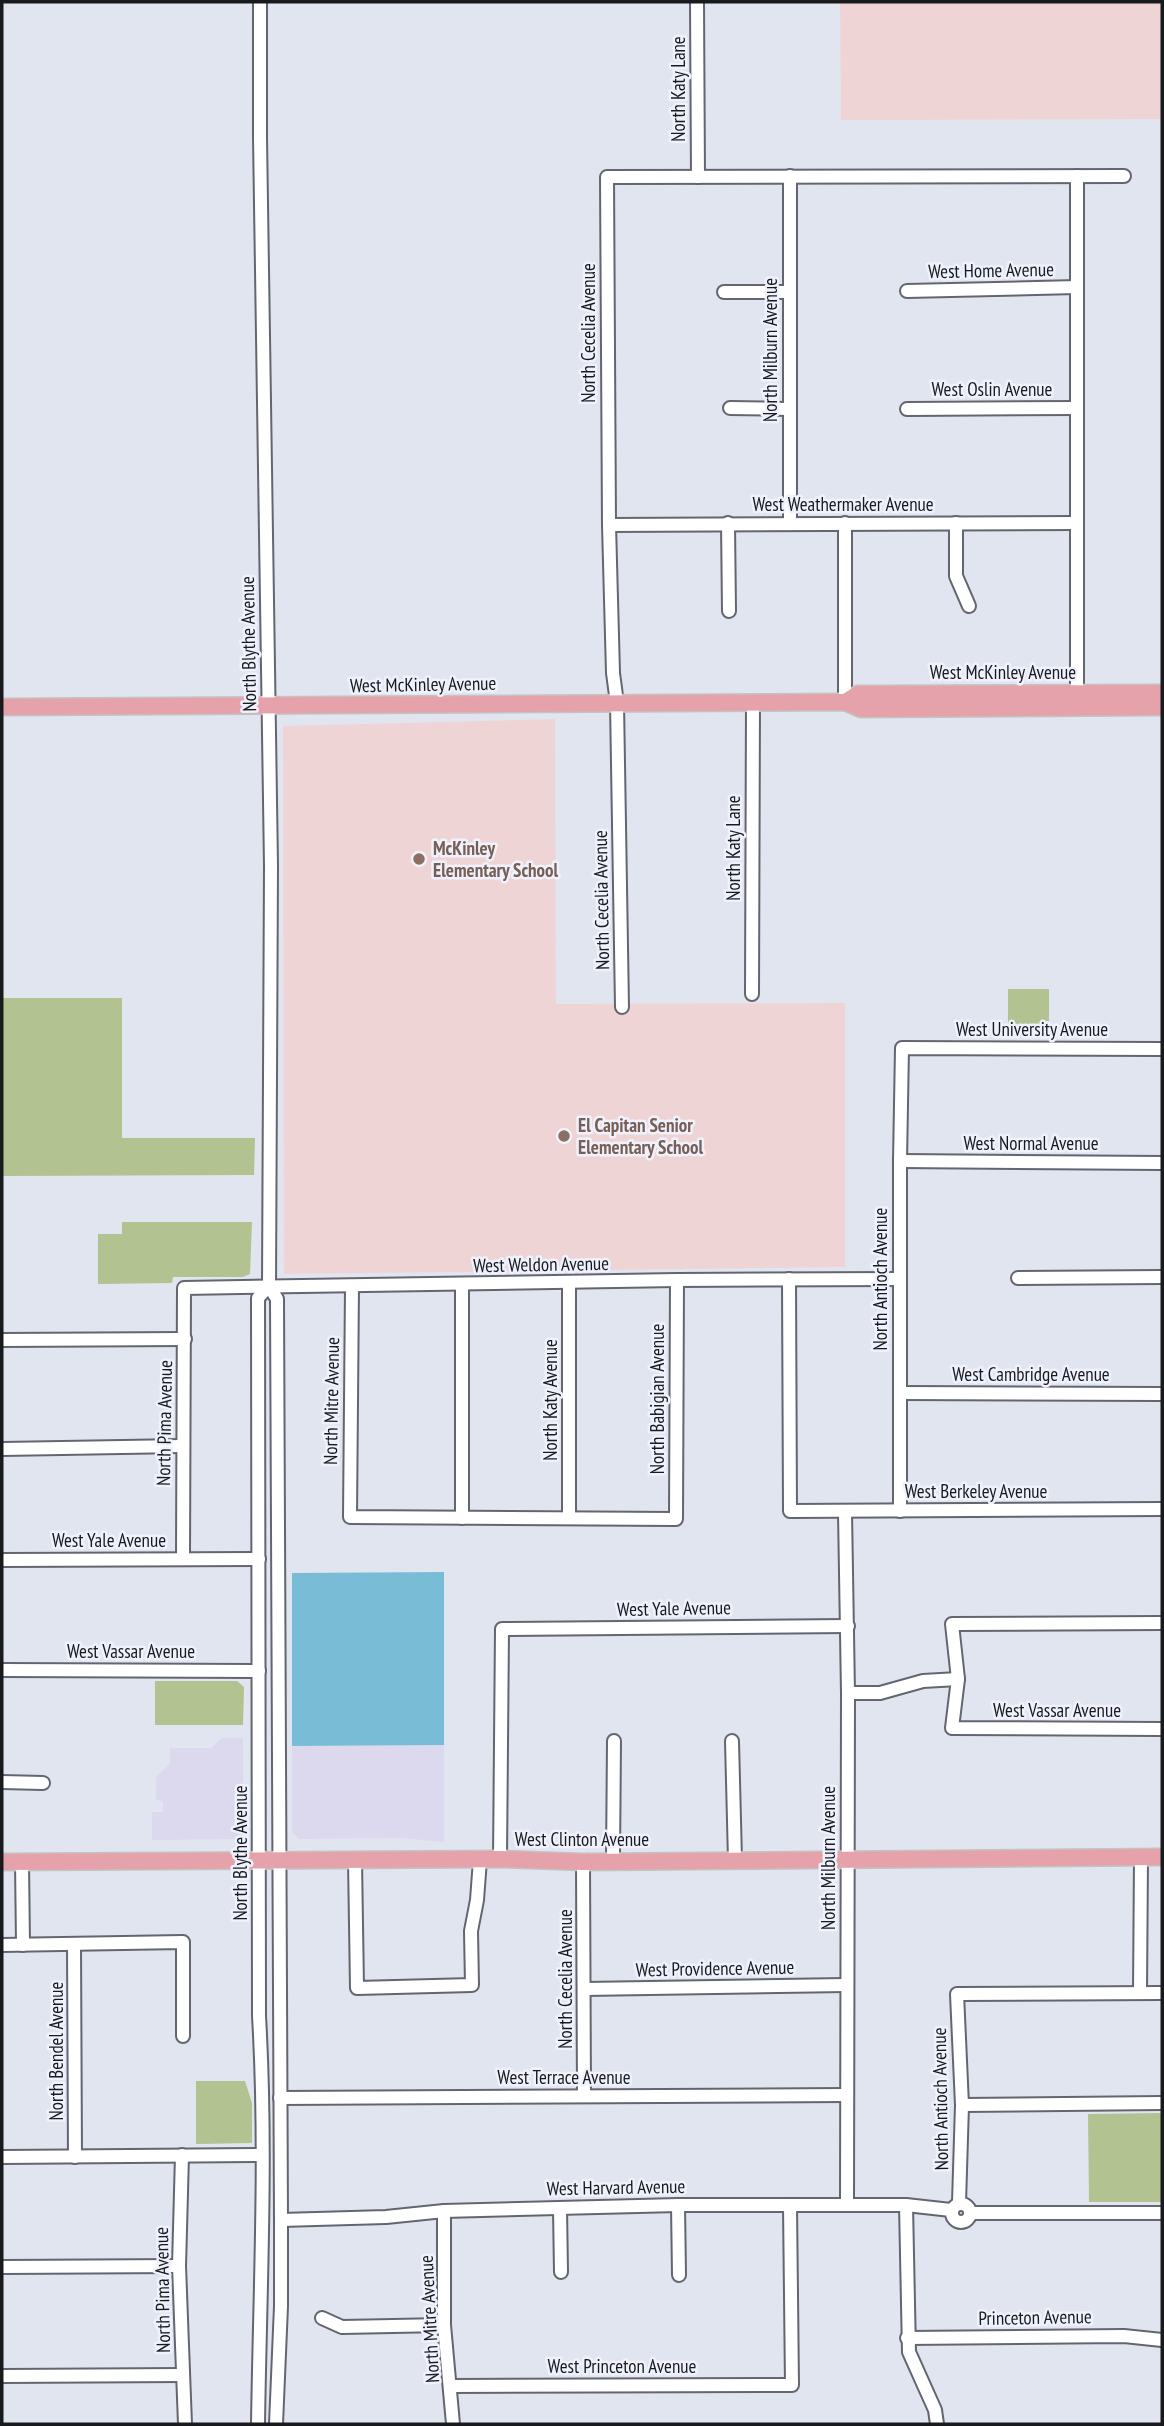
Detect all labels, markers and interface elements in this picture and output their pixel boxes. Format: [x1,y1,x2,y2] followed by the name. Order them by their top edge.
[666,36,690,142] street label: North Katy Lane
[928,257,1054,283] street label: West Home Avenue
[576,263,600,403] street label: North Cecelia Avenue
[758,278,782,422] street label: North Milburn Avenue
[932,377,1053,401] street label: West Oslin Avenue
[752,492,934,516] street label: West Weathermaker Avenue
[235,576,261,712] street label: North Blythe Avenue
[930,660,1076,684] street label: West McKinley Avenue
[350,671,497,697] street label: West McKinley Avenue
[721,795,745,901] street label: North Katy Lane
[588,830,614,970] street label: North Cecelia Avenue
[433,836,558,882] place label: McKinley Elementary School
[411,851,427,867] marker: McKinley Elementary School
[956,1017,1108,1041] street label: West University Avenue
[578,1113,703,1159] place label: El Capitan Senior Elementary School
[556,1128,572,1144] marker: El Capitan Senior Elementary School
[963,1131,1099,1155] street label: West Normal Avenue
[868,1207,892,1350] street label: North Antioch Avenue
[473,1251,609,1277] street label: West Weldon Avenue
[645,1324,669,1474] street label: North Babigian Avenue
[318,1337,344,1465] street label: North Mitre Avenue
[538,1339,562,1461] street label: North Katy Avenue
[151,1360,177,1486] street label: North Pima Avenue
[952,1362,1110,1386] street label: West Cambridge Avenue
[905,1479,1048,1503] street label: West Berkeley Avenue
[52,1528,166,1552] street label: West Yale Avenue
[617,1595,731,1621] street label: West Yale Avenue
[67,1639,195,1663] street label: West Vassar Avenue
[993,1698,1121,1722] street label: West Vassar Avenue
[228,1785,252,1921] street label: North Blythe Avenue
[816,1786,840,1930] street label: North Milburn Avenue
[515,1827,649,1851] street label: West Clinton Avenue
[553,1909,577,2049] street label: North Cecelia Avenue
[635,1955,795,1981] street label: West Providence Avenue
[44,1981,68,2120] street label: North Bendel Avenue
[927,2027,953,2171] street label: North Antioch Avenue
[497,2065,631,2089] street label: West Terrace Avenue
[547,2174,686,2200] street label: West Harvard Avenue
[149,2227,175,2353] street label: North Pima Avenue
[414,2254,444,2383] street label: North Mitre Avenue
[978,2304,1092,2330] street label: Princeton Avenue
[548,2354,697,2378] street label: West Princeton Avenue

